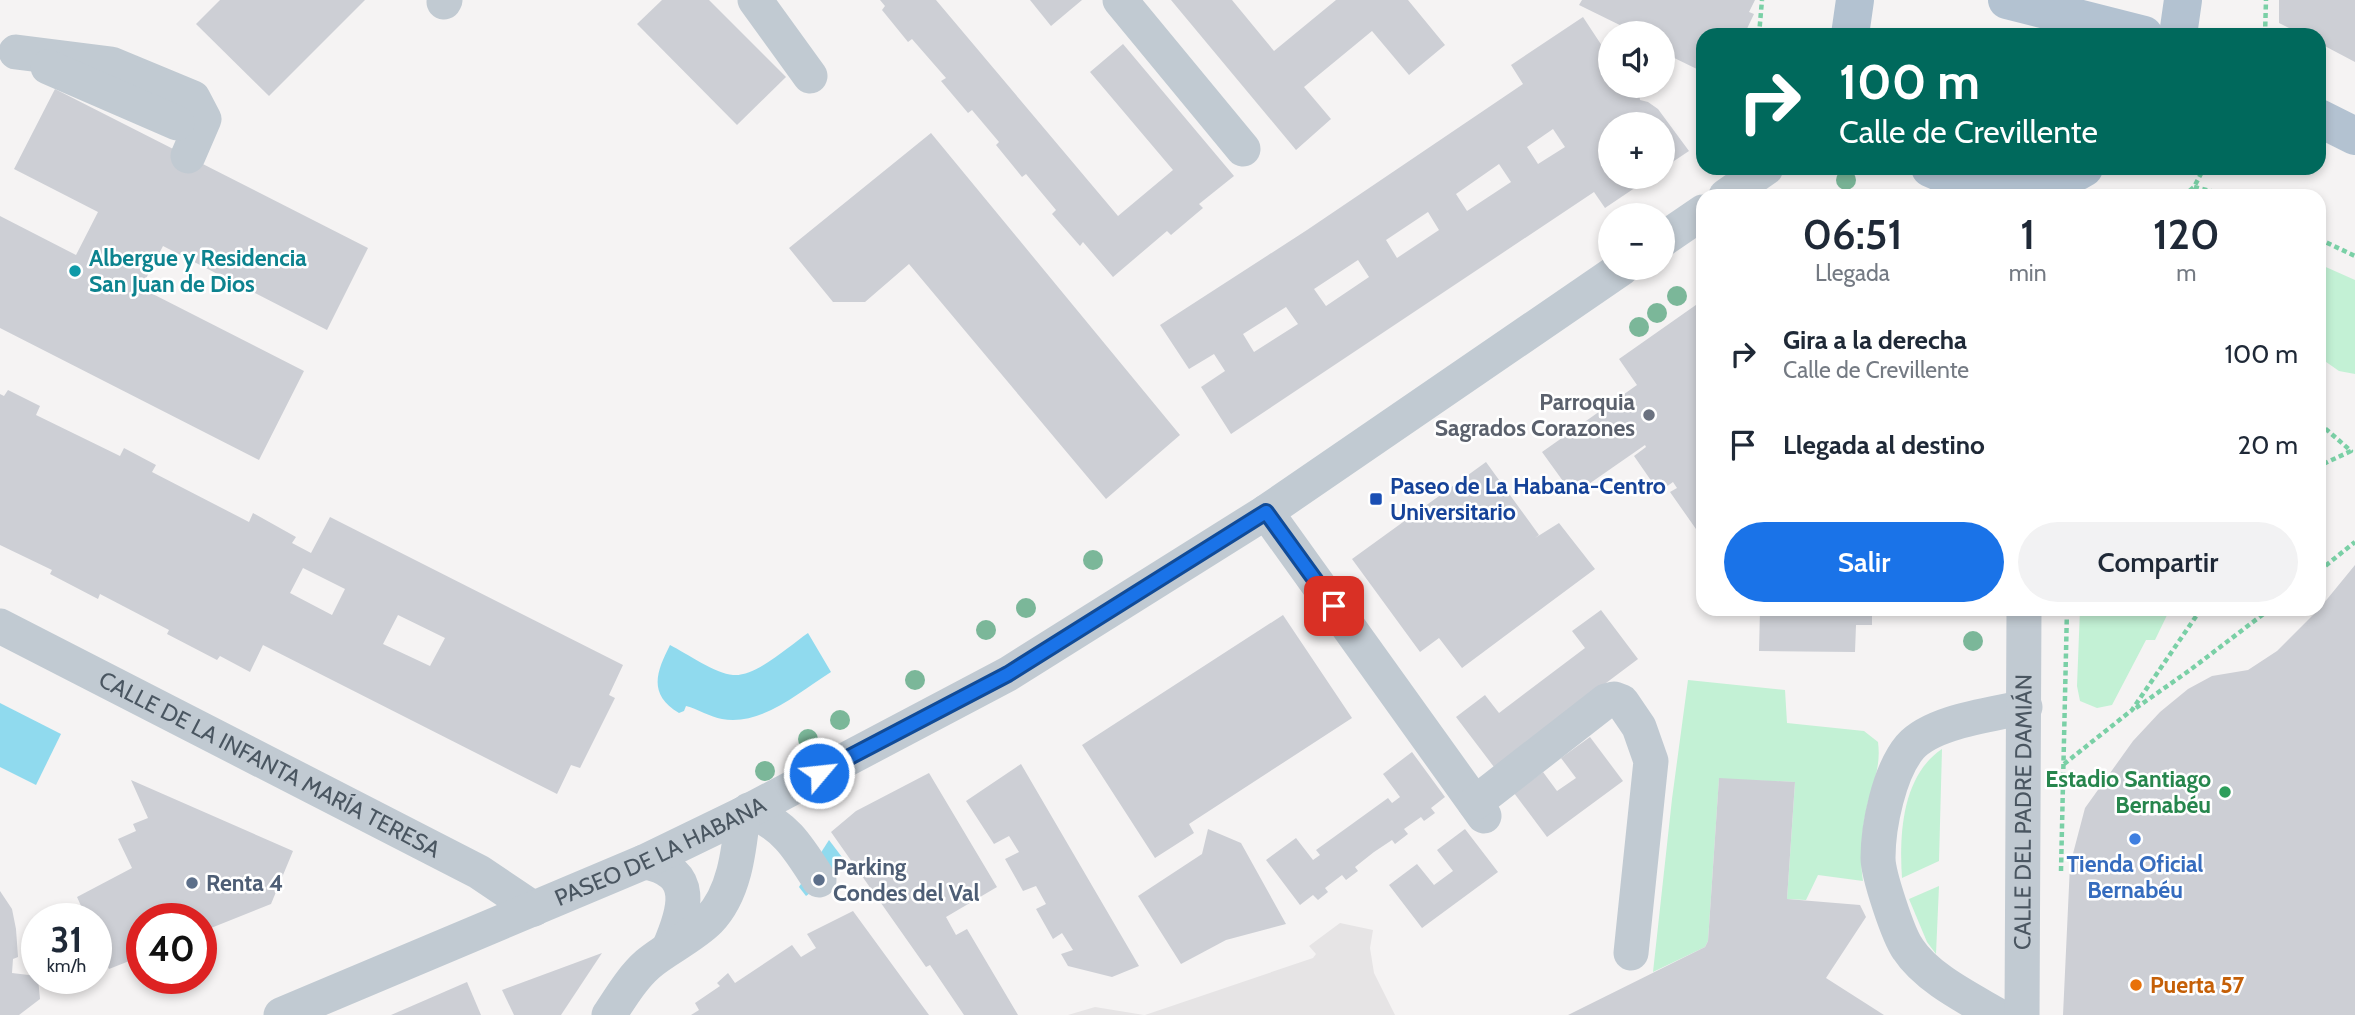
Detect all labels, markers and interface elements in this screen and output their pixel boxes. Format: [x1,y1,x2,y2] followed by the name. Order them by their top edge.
[1598,21,1675,280] map controls
[1598,21,1675,98] button: sound
[1839,52,1980,111] text: 100 m
[1724,56,1815,147] icon: right
[1598,112,1675,189] button: +
[1839,112,2098,151] text: Calle de Crevillente
[1598,203,1675,280] button: −
[1802,208,1902,260] text: 06:51
[2020,208,2035,260] text: 1
[2153,208,2220,260] text: 120
[89,244,307,298] place label: Albergue y Residencia San Juan de Dios
[1815,259,1890,287] text: Llegada
[2009,259,2047,287] text: min
[2176,259,2196,287] text: m
[67,263,83,279] marker: Albergue y Residencia San Juan de Dios
[1783,324,1967,356] text: Gira a la derecha
[1724,335,1762,373] icon: right
[2225,338,2298,370] text: 100 m
[1783,356,1969,384] text: Calle de Crevillente
[1435,388,1636,442] place label: Parroquia Sagrados Corazones
[1641,407,1657,423] marker: Parroquia Sagrados Corazones
[1724,426,1762,464] icon: arrive
[1783,429,1985,461] text: Llegada al destino
[2238,429,2298,461] text: 20 m
[1390,472,1666,526] place label: Paseo de La Habana-Centro Universitario
[1368,491,1384,507] marker: Paseo de La Habana-Centro Universitario
[1724,522,2004,602] button: Salir
[2018,522,2298,602] button: Compartir
[1304,576,1364,636] pin
[1315,587,1353,625] icon: arrive
[94,665,445,864] street label: CALLE DE LA INFANTA MARÍA TERESA
[2008,674,2038,950] street label: CALLE DEL PADRE DAMIÁN
[782,736,856,810] position arrow
[2045,765,2211,819] place label: Estadio Santiago Bernabéu
[2217,784,2233,800] marker: Estadio Santiago Bernabéu
[550,790,771,912] street label: PASEO DE LA HABANA
[2127,831,2143,847] marker: Tienda Oficial Bernabéu
[2067,850,2203,904] place label: Tienda Oficial Bernabéu
[833,853,980,907] place label: Parking Condes del Val
[206,869,283,897] place label: Renta 4
[811,872,827,888] marker: Parking Condes del Val
[184,875,200,891] marker: Renta 4
[126,903,217,994] speed limit sign: 40
[51,918,82,961] text: 31
[47,955,86,977] text: km/h
[2150,971,2245,999] place label: Puerta 57
[2128,977,2144,993] marker: Puerta 57

